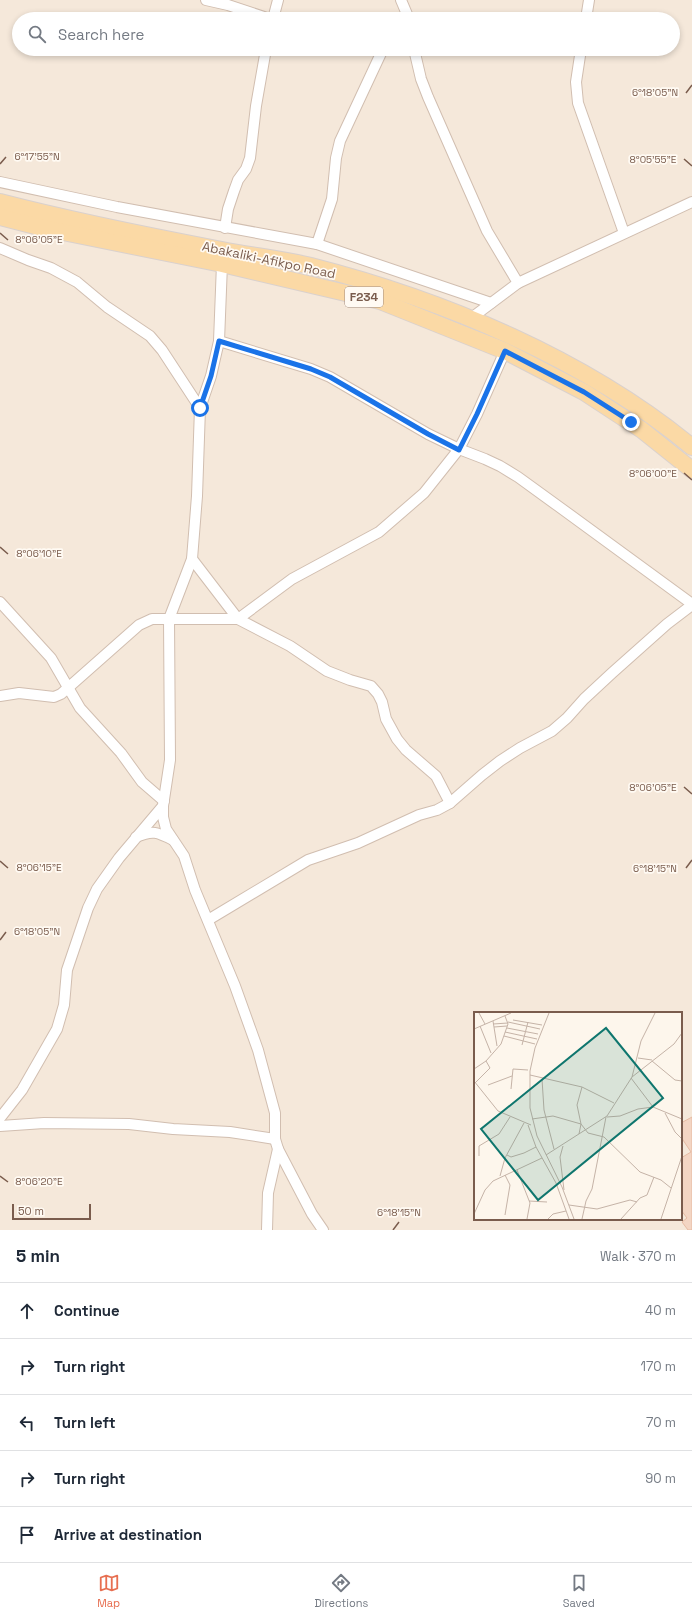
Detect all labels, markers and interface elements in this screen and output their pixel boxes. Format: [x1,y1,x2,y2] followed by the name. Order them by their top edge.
[12,12,680,56] search box
[26,23,48,45] icon: search
[58,25,144,44] text: Search here
[632,86,678,99] text: 6°18'05"N
[14,150,60,163] text: 6°17'55"N
[630,153,677,166] text: 8°05'55"E
[15,233,63,246] text: 8°06'05"E
[201,238,337,282] street label: Abakaliki-Afikpo Road
[345,287,383,307] road number: F234
[191,399,209,417] route start
[622,413,640,431] route end
[629,467,677,480] text: 8°06'00"E
[16,547,62,560] text: 8°06'10"E
[629,781,677,794] text: 8°06'05"E
[16,861,62,874] text: 8°06'15"E
[633,862,677,875] text: 6°18'15"N
[14,925,60,938] text: 6°18'05"N
[474,1012,682,1220] inset map
[15,1175,63,1188] text: 8°06'20"E
[12,1202,91,1221] scale bar
[18,1204,44,1218] text: 50 m
[377,1206,421,1219] text: 6°18'15"N
[16,1245,60,1267] text: 5 min
[600,1248,676,1265] text: Walk · 370 m
[16,1300,38,1322] icon: ahead
[54,1301,120,1320] text: Continue
[645,1302,676,1319] text: 40 m
[16,1356,38,1378] icon: right
[54,1357,125,1376] text: Turn right
[640,1358,676,1375] text: 170 m
[16,1412,38,1434] icon: left
[54,1413,116,1432] text: Turn left
[646,1414,676,1431] text: 70 m
[16,1468,38,1490] icon: right
[54,1469,125,1488] text: Turn right
[645,1470,676,1487] text: 90 m
[16,1524,38,1546] icon: arrive
[54,1525,202,1544] text: Arrive at destination
[97,1572,120,1610] tab: Map
[314,1572,368,1610] tab: Directions
[563,1572,595,1610] tab: Saved

